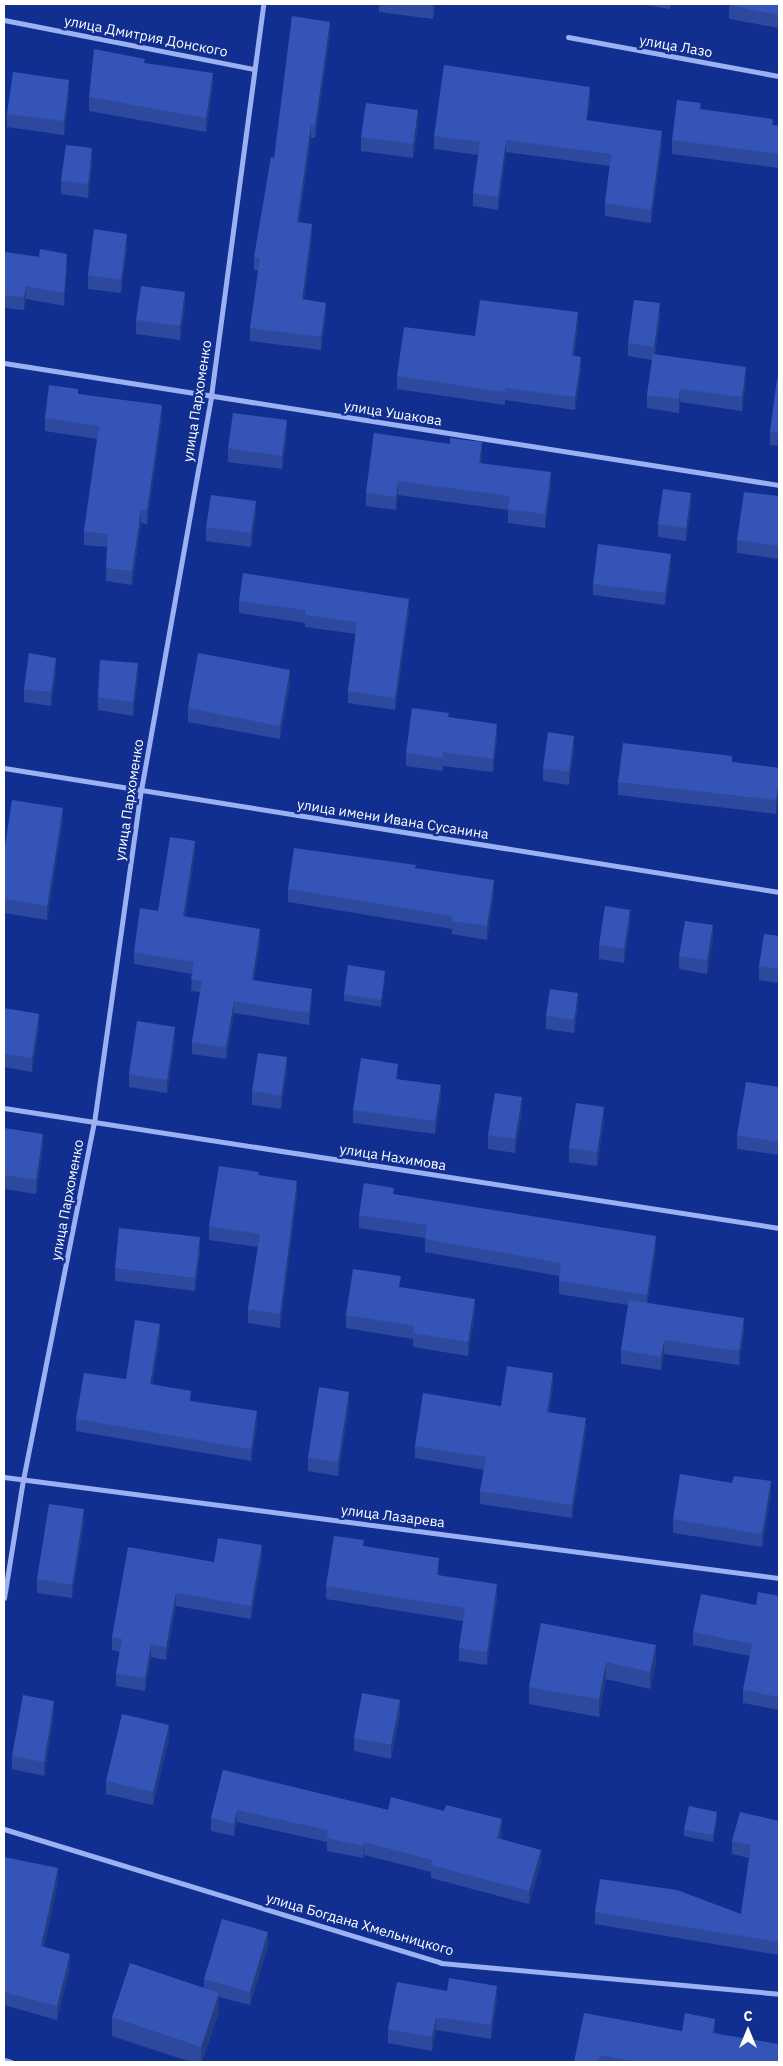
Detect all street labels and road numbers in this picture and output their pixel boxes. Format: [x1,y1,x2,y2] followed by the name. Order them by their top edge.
[63,12,229,60] street label: улица Дмитрия Донского
[638,31,714,61] street label: улица Лазо
[179,339,215,463] street label: улица Пархоменко
[343,397,443,429] street label: улица Ушакова
[111,738,147,862] street label: улица Пархоменко
[296,796,490,842] street label: улица имени Ивана Сусанина
[47,1138,87,1262] street label: улица Пархоменко
[339,1140,447,1174] street label: улица Нахимова
[340,1501,446,1531] street label: улица Лазарева
[264,1889,456,1959] street label: улица Богдана Хмельницкого

